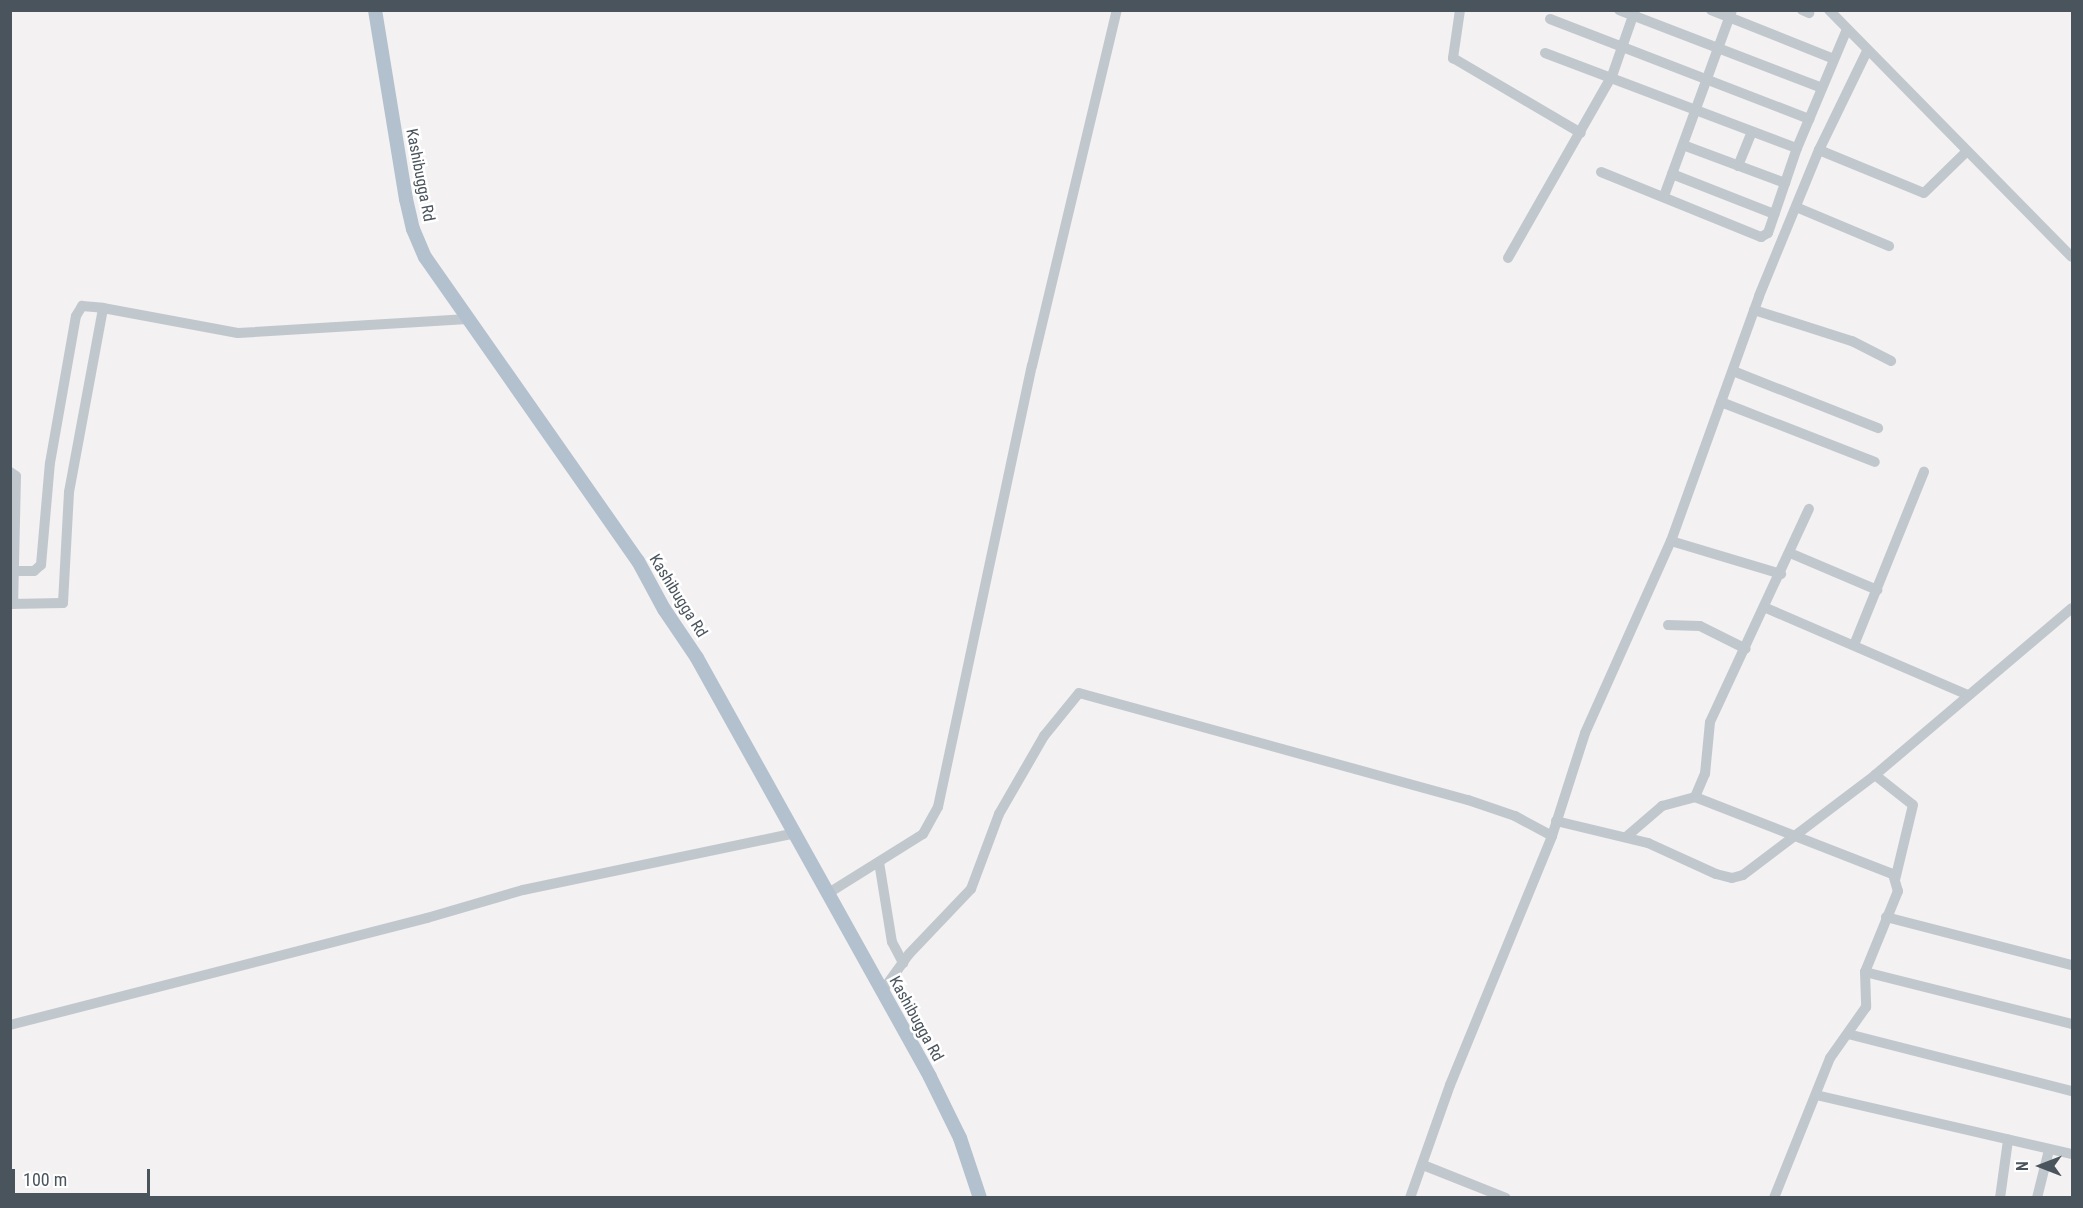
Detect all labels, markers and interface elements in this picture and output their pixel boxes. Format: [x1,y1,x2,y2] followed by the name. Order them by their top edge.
[402,127,438,223] street label: Kashibugga Rd
[645,551,711,641] street label: Kashibugga Rd
[885,973,947,1065] street label: Kashibugga Rd
[2011,1136,2071,1196] north arrow
[15,1157,153,1195] scale bar
[2013,1161,2032,1171] text: N
[23,1169,67,1190] text: 100 m

